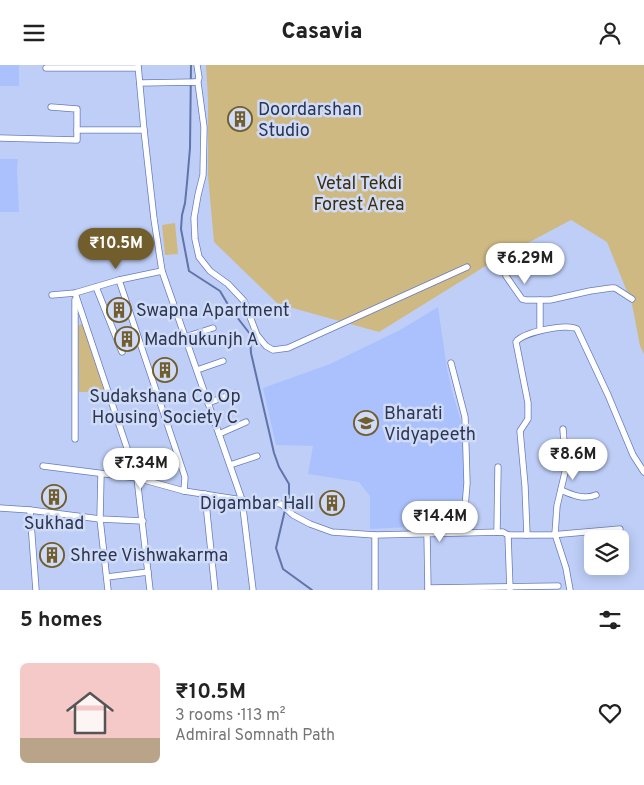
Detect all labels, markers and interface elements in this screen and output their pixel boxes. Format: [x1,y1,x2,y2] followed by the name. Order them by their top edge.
[20,19,48,47] icon: menu
[281,19,363,46] text: Casavia
[596,19,624,47] icon: person
[258,99,362,143] place label: Doordarshan Studio
[227,106,253,132] building icon: Doordarshan Studio
[313,173,405,217] park label: Vetal Tekdi Forest Area
[75,227,157,270] pin: ₹10.5M
[89,234,143,254] text: ₹10.5M
[484,243,566,285] pin: ₹6.29M
[497,249,553,269] text: ₹6.29M
[106,297,132,323] building icon: Swapna Apartment
[136,300,290,323] place label: Swapna Apartment
[114,326,140,352] building icon: Madhukunjh A
[144,329,259,352] place label: Madhukunjh A
[152,357,178,383] building icon: Sudakshana Co Op Housing Society C
[89,386,241,430] place label: Sudakshana Co Op Housing Society C
[384,403,476,447] place label: Bharati Vidyapeeth
[353,410,379,436] school or university icon: Bharati Vidyapeeth
[538,439,608,481] pin: ₹8.6M
[550,445,596,465] text: ₹8.6M
[100,447,182,490] pin: ₹7.34M
[114,454,168,474] text: ₹7.34M
[41,484,67,510] building icon: Sukhad
[319,490,345,516] building icon: Digambar Hall
[200,493,314,516] place label: Digambar Hall
[399,501,481,543] pin: ₹14.4M
[413,507,467,527] text: ₹14.4M
[24,513,84,536] place label: Sukhad
[584,530,629,575] map controls
[584,530,629,575] button: layers
[39,542,65,568] building icon: Shree Vishwakarma
[70,545,228,568] place label: Shree Vishwakarma
[596,606,624,634] icon: filters
[20,607,103,634] text: 5 homes
[175,679,246,706] text: ₹10.5M
[60,683,120,743] icon: home
[596,699,624,727] icon: heart
[175,706,286,726] text: 3 rooms · 113 m²
[175,726,335,746] text: Admiral Somnath Path

